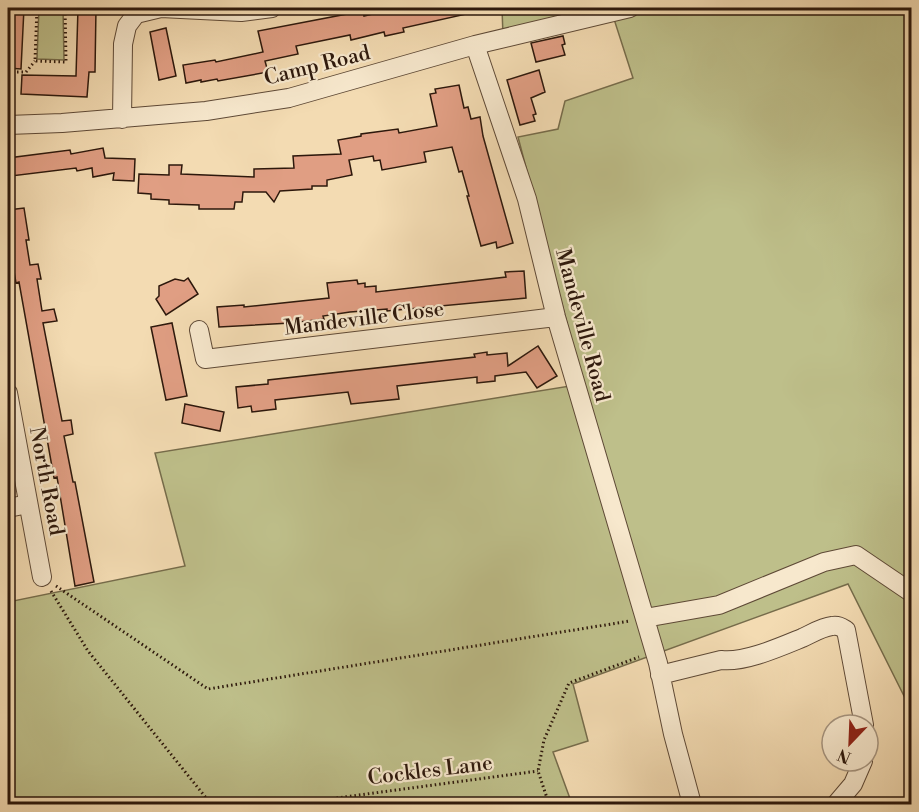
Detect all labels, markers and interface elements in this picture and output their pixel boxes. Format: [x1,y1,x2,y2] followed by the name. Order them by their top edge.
[261,40,373,92] street label: Camp Road
[549,246,615,405] street label: Mandeville Road
[283,296,446,342] street label: Mandeville Close
[23,425,69,538] street label: North Road
[820,713,880,773] north arrow
[834,744,854,768] text: N
[366,750,494,792] street label: Cockles Lane

